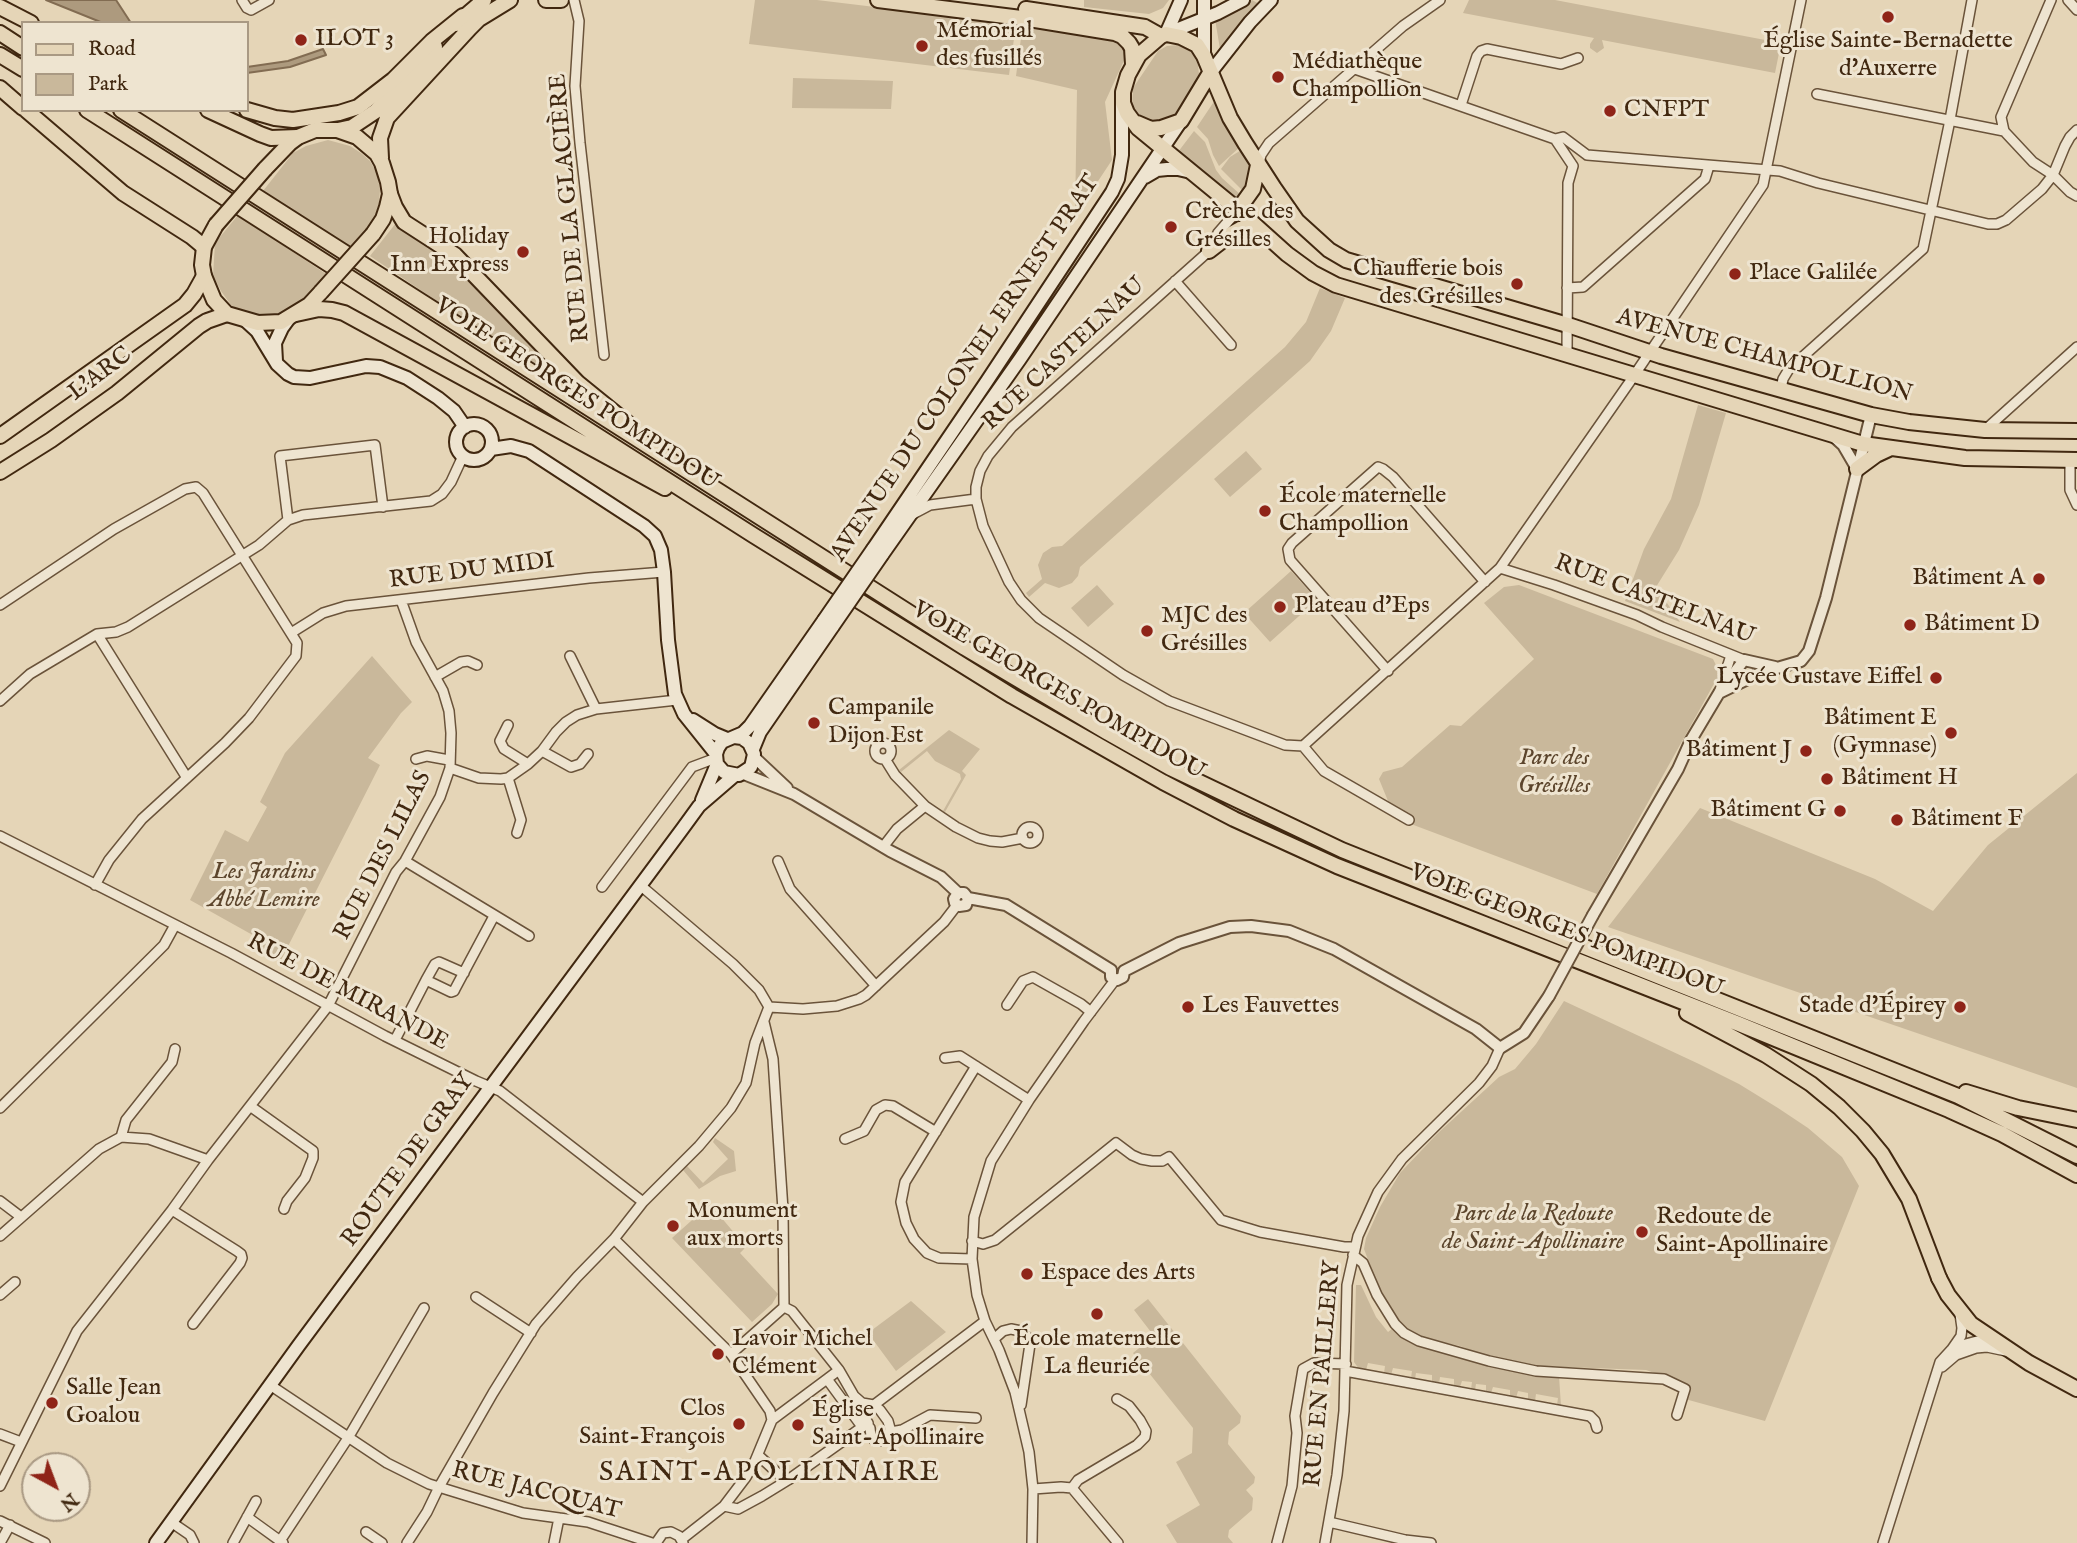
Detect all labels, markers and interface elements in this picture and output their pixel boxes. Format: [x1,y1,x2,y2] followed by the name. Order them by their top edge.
[1880,9,1896,25] marker: Église Sainte-Bernadette d'Auxerre
[936,18,1042,74] place label: Mémorial des fusillés
[21,21,248,112] legend
[315,26,394,54] place label: ILOT 3
[1763,28,2013,84] place label: Église Sainte-Bernadette d'Auxerre
[293,32,309,48] marker: ILOT 3
[88,36,135,63] text: Road
[914,38,930,54] marker: Mémorial des fusillés
[1292,49,1422,105] place label: Médiathèque Champollion
[1270,69,1286,85] marker: Médiathèque Champollion
[88,71,128,98] text: Park
[545,72,597,344] street label: RUE DE LA GLACIÈRE
[1624,97,1709,125] place label: CNFPT
[1602,103,1618,119] marker: CNFPT
[825,170,1107,568] street label: AVENUE DU COLONEL ERNEST PRAT
[1185,199,1293,255] place label: Crèche des Grésilles
[1163,219,1179,235] marker: Crèche des Grésilles
[390,224,509,280] place label: Holiday Inn Express
[515,244,531,260] marker: Holiday Inn Express
[1353,256,1503,312] place label: Chaufferie bois des Grésilles
[1749,260,1877,288] place label: Place Galilée
[1727,266,1743,282] marker: Place Galilée
[978,272,1152,438] street label: RUE CASTELNAU
[1509,276,1525,292] marker: Chaufferie bois des Grésilles
[428,292,724,498] street label: VOIE GEORGES POMPIDOU
[1613,304,1915,410] street label: AVENUE CHAMPOLLION
[63,342,139,408] street label: L'ARC
[1279,483,1446,539] place label: École maternelle Champollion
[1257,503,1273,519] marker: École maternelle Champollion
[388,548,556,596] street label: RUE DU MIDI
[1550,550,1758,652] street label: RUE CASTELNAU
[1912,565,2025,593] place label: Bâtiment A
[2031,571,2047,587] marker: Bâtiment A
[1294,593,1430,621] place label: Plateau d'Eps
[907,596,1209,788] street label: VOIE GEORGES POMPIDOU
[1272,599,1288,615] marker: Plateau d'Eps
[1161,603,1248,659] place label: MJC des Grésilles
[1924,611,2040,639] place label: Bâtiment D
[1902,617,1918,633] marker: Bâtiment D
[1139,623,1155,639] marker: MJC des Grésilles
[1716,664,1922,692] place label: Lycée Gustave Eiffel
[1928,670,1944,686] marker: Lycée Gustave Eiffel
[828,695,934,751] place label: Campanile Dijon Est
[1824,705,1937,761] place label: Bâtiment E (Gymnase)
[806,715,822,731] marker: Campanile Dijon Est
[1943,725,1959,741] marker: Bâtiment E (Gymnase)
[1686,737,1792,765] place label: Bâtiment J
[1798,743,1814,759] marker: Bâtiment J
[1518,745,1590,801] park label: Parc des Grésilles
[1841,765,1958,793] place label: Bâtiment H
[329,767,439,945] street label: RUE DES LILAS
[1819,771,1835,787] marker: Bâtiment H
[1710,797,1826,825] place label: Bâtiment G
[1832,803,1848,819] marker: Bâtiment G
[1911,806,2023,834] place label: Bâtiment F
[1889,812,1905,828] marker: Bâtiment F
[208,859,320,915] park label: Les Jardins Abbé Lemire
[1405,859,1727,1005] street label: VOIE GEORGES POMPIDOU
[241,928,453,1058] street label: RUE DE MIRANDE
[1202,993,1339,1021] place label: Les Fauvettes
[1799,993,1946,1021] place label: Stade d'Épirey
[1180,999,1196,1015] marker: Les Fauvettes
[1952,999,1968,1015] marker: Stade d'Épirey
[336,1069,482,1253] street label: ROUTE DE GRAY
[687,1198,798,1254] place label: Monument aux morts
[1442,1201,1624,1257] park label: Parc de la Redoute de Saint-Apollinaire
[1656,1204,1828,1260] place label: Redoute de Saint-Apollinaire
[665,1218,681,1234] marker: Monument aux morts
[1634,1224,1650,1240] marker: Redoute de Saint-Apollinaire
[1041,1260,1195,1288] place label: Espace des Arts
[1300,1260,1348,1488] street label: RUE EN PAILLERY
[1019,1266,1035,1282] marker: Espace des Arts
[1089,1306,1105,1322] marker: École maternelle La fleuriée
[732,1326,872,1382] place label: Lavoir Michel Clément
[1013,1326,1181,1382] place label: École maternelle La fleuriée
[710,1346,726,1362] marker: Lavoir Michel Clément
[66,1375,161,1431] place label: Salle Jean Goalou
[44,1395,60,1411] marker: Salle Jean Goalou
[579,1396,725,1452] place label: Clos Saint-François
[812,1397,984,1453] place label: Église Saint-Apollinaire
[731,1416,747,1432] marker: Clos Saint-François
[790,1417,806,1433] marker: Église Saint-Apollinaire
[21,1452,91,1522] north arrow
[448,1457,624,1527] street label: RUE JACQUAT
[601,1457,939,1491] district label: SAINT-APOLLINAIRE
[54,1487,83,1516] text: N

